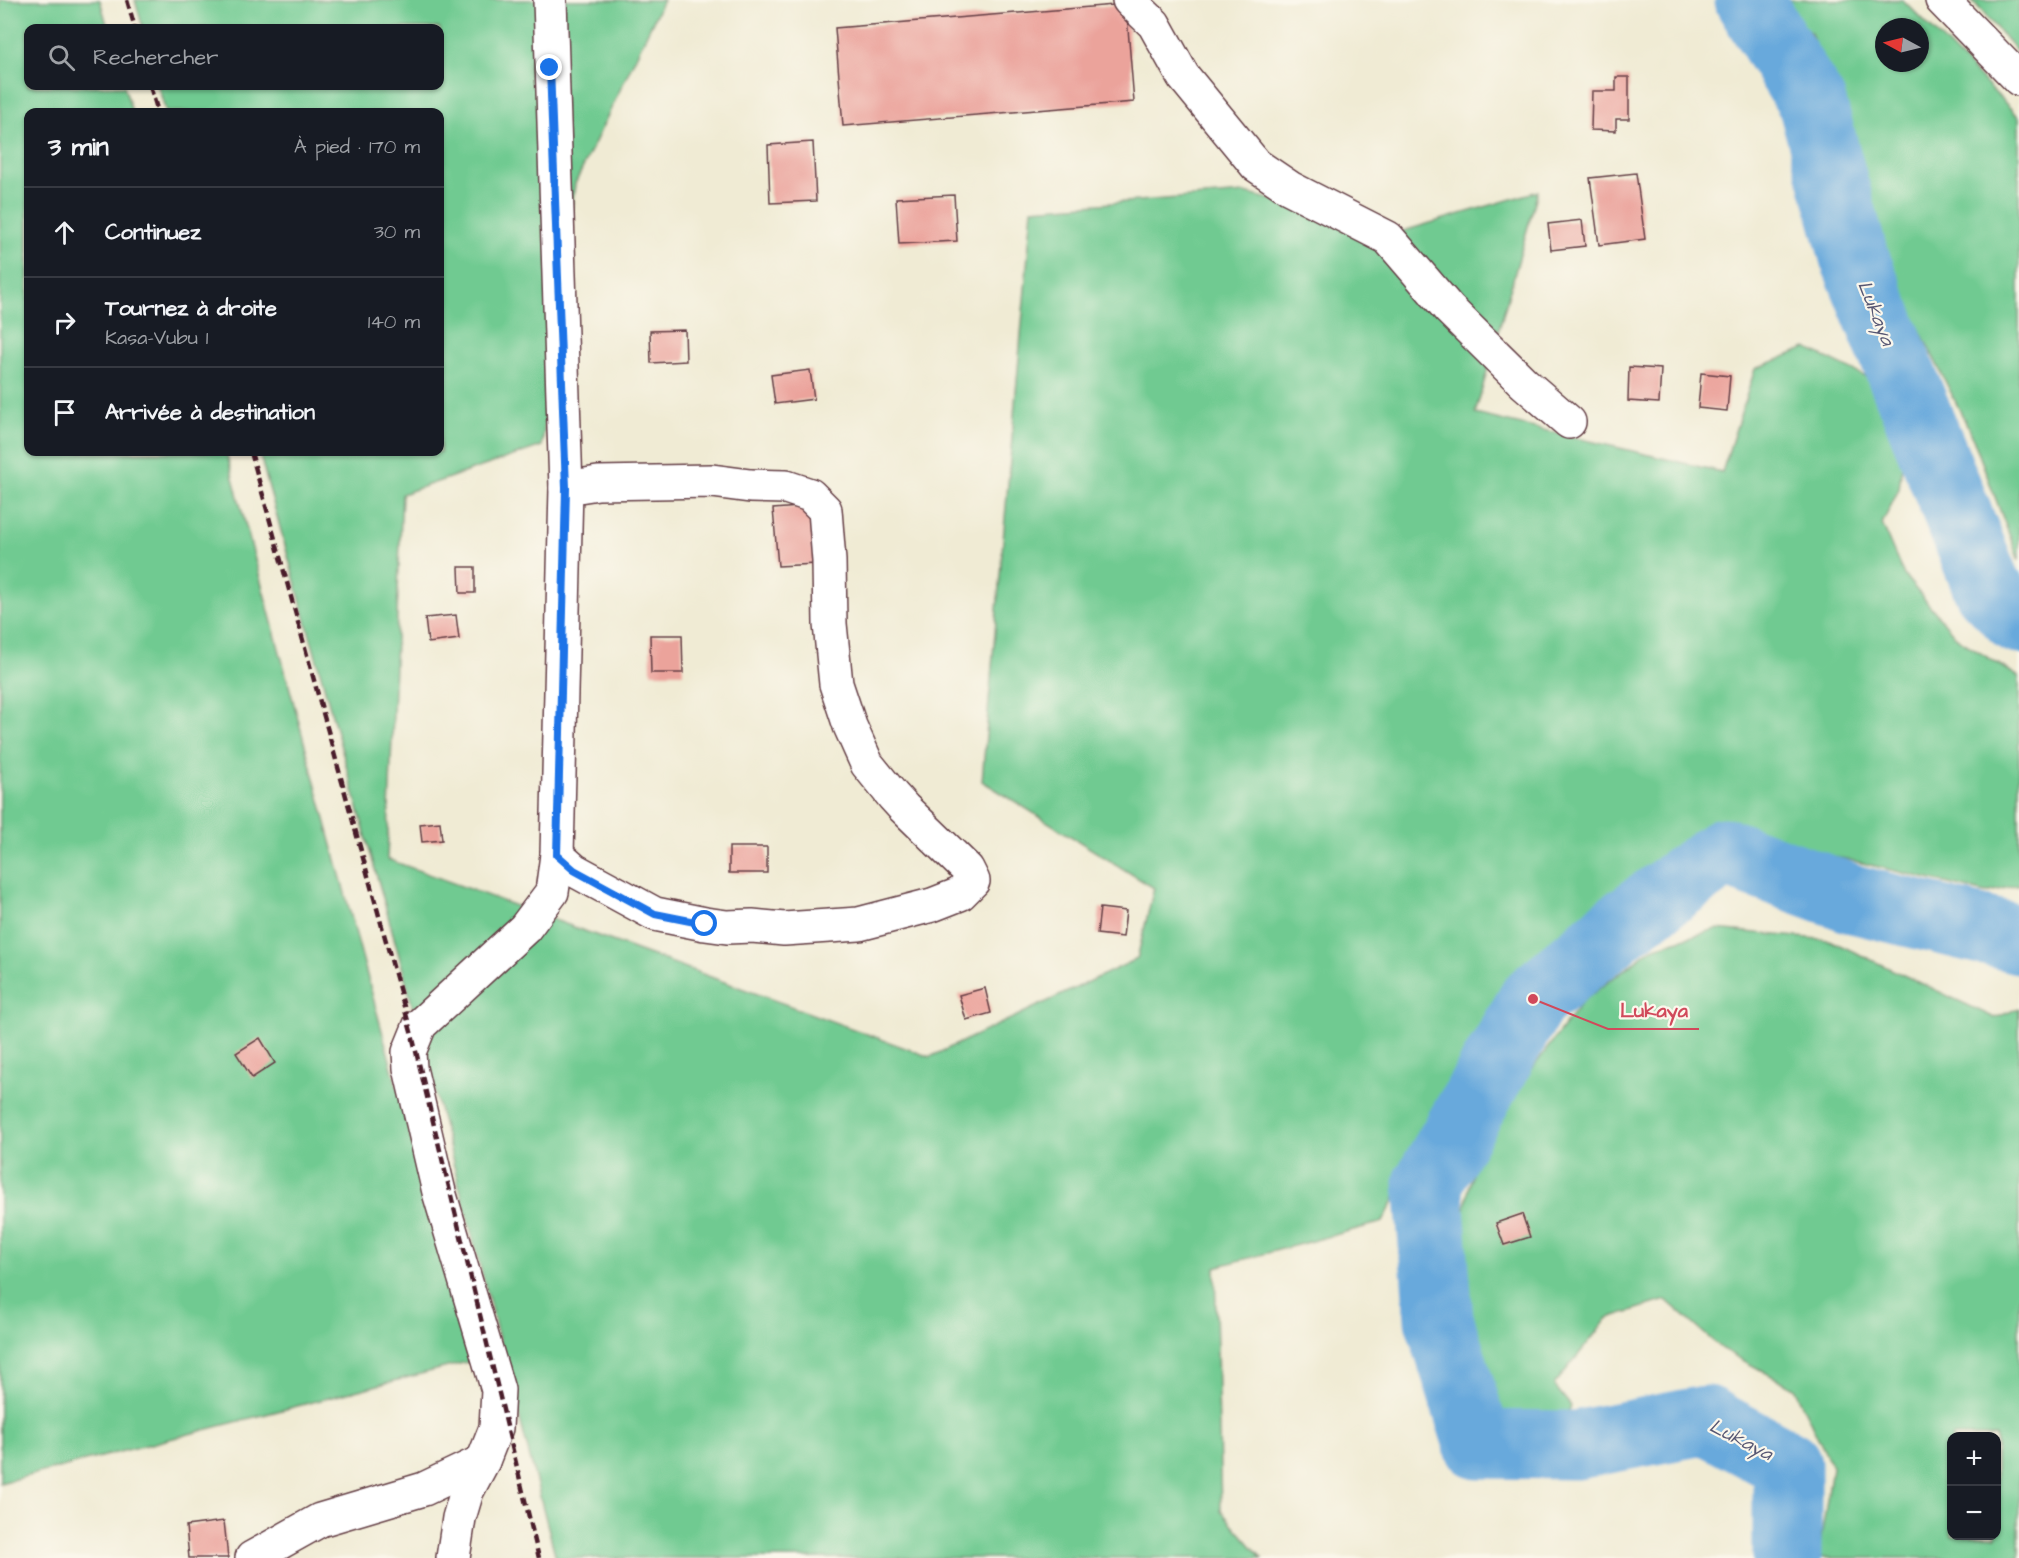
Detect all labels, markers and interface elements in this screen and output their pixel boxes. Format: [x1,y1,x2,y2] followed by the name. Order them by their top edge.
[1875,18,1929,72] north arrow
[24,24,444,90] search box
[45,41,78,74] icon: search
[93,42,218,73] text: Rechercher
[536,54,562,80] route end
[48,129,109,165] text: 3 min
[294,133,420,161] text: À pied · 170 m
[48,216,81,249] icon: ahead
[105,217,201,248] text: Continuez
[374,218,420,246] text: 30 m
[1849,276,1902,351] water label: Lukaya
[105,293,277,324] text: Tournez à droite
[48,306,81,339] icon: right
[368,308,420,336] text: 140 m
[105,324,208,352] text: Kasa-Vubu 1
[48,396,81,429] icon: arrive
[105,397,315,428] text: Arrivée à destination
[691,910,717,936] route start
[1608,991,1699,1029] callout: Lukaya
[1620,997,1689,1026] text: Lukaya
[1704,1412,1778,1469] water label: Lukaya
[1947,1432,2001,1540] map controls
[1947,1432,2001,1486] button: +
[1947,1486,2001,1540] button: −

